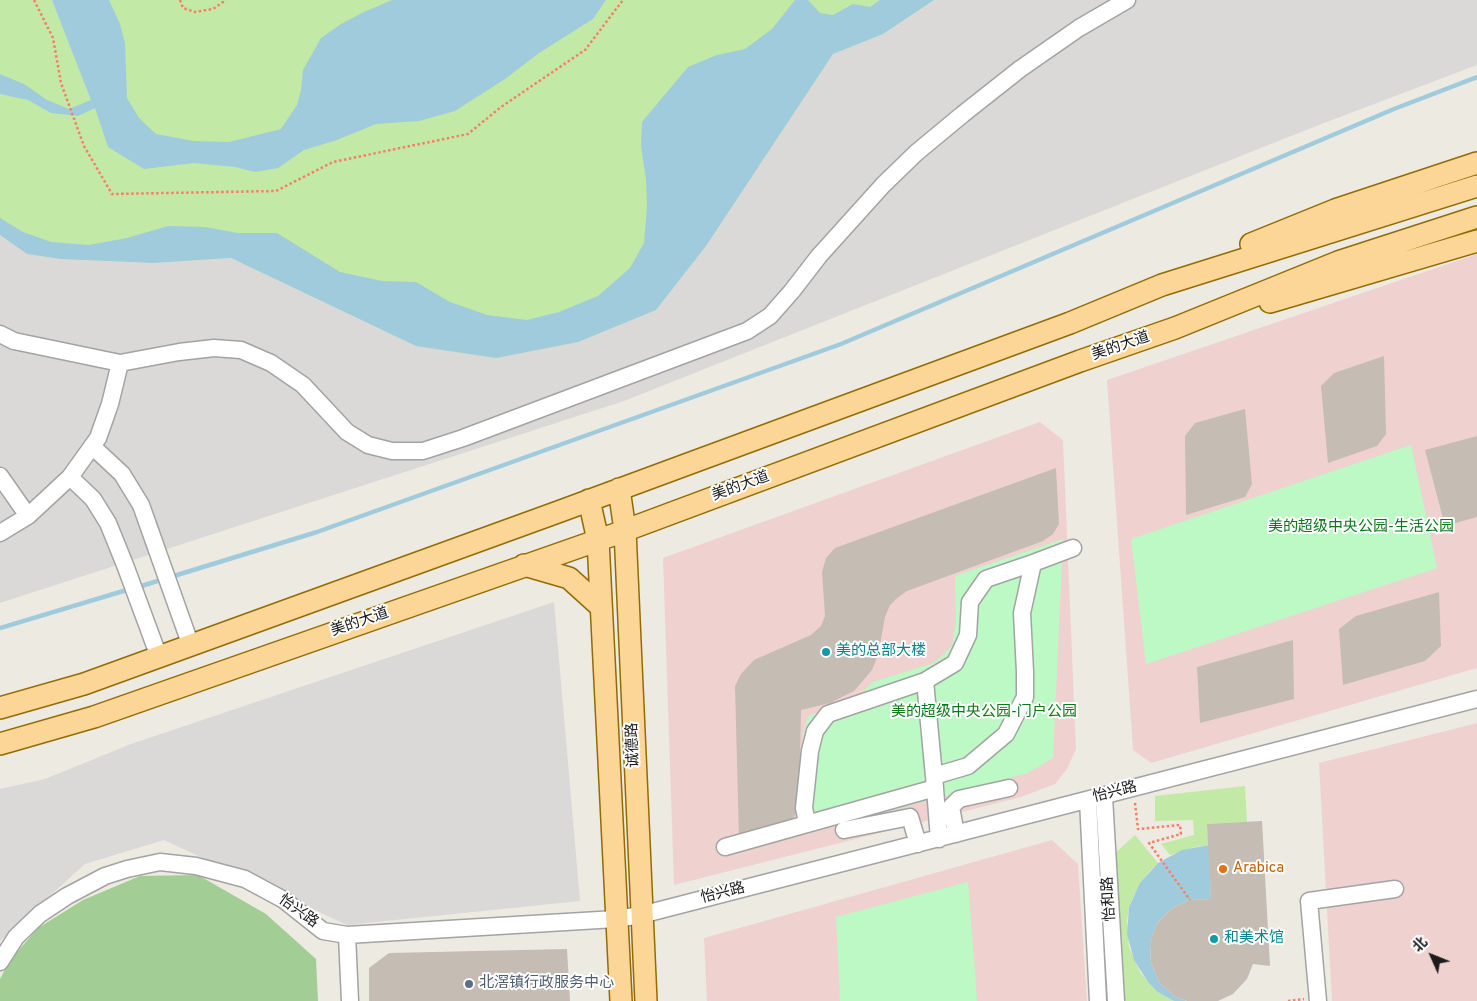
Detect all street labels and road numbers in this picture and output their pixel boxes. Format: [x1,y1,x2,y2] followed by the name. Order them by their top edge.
[1090,329,1152,365] street label: 美的大道
[710,468,772,506] street label: 美的大道
[329,605,391,641] street label: 美的大道
[624,722,644,768] street label: 诚德路
[1091,779,1139,807] street label: 怡兴路
[1100,876,1120,922] street label: 怡和路
[699,880,747,908] street label: 怡兴路
[275,891,321,933] street label: 怡兴路

